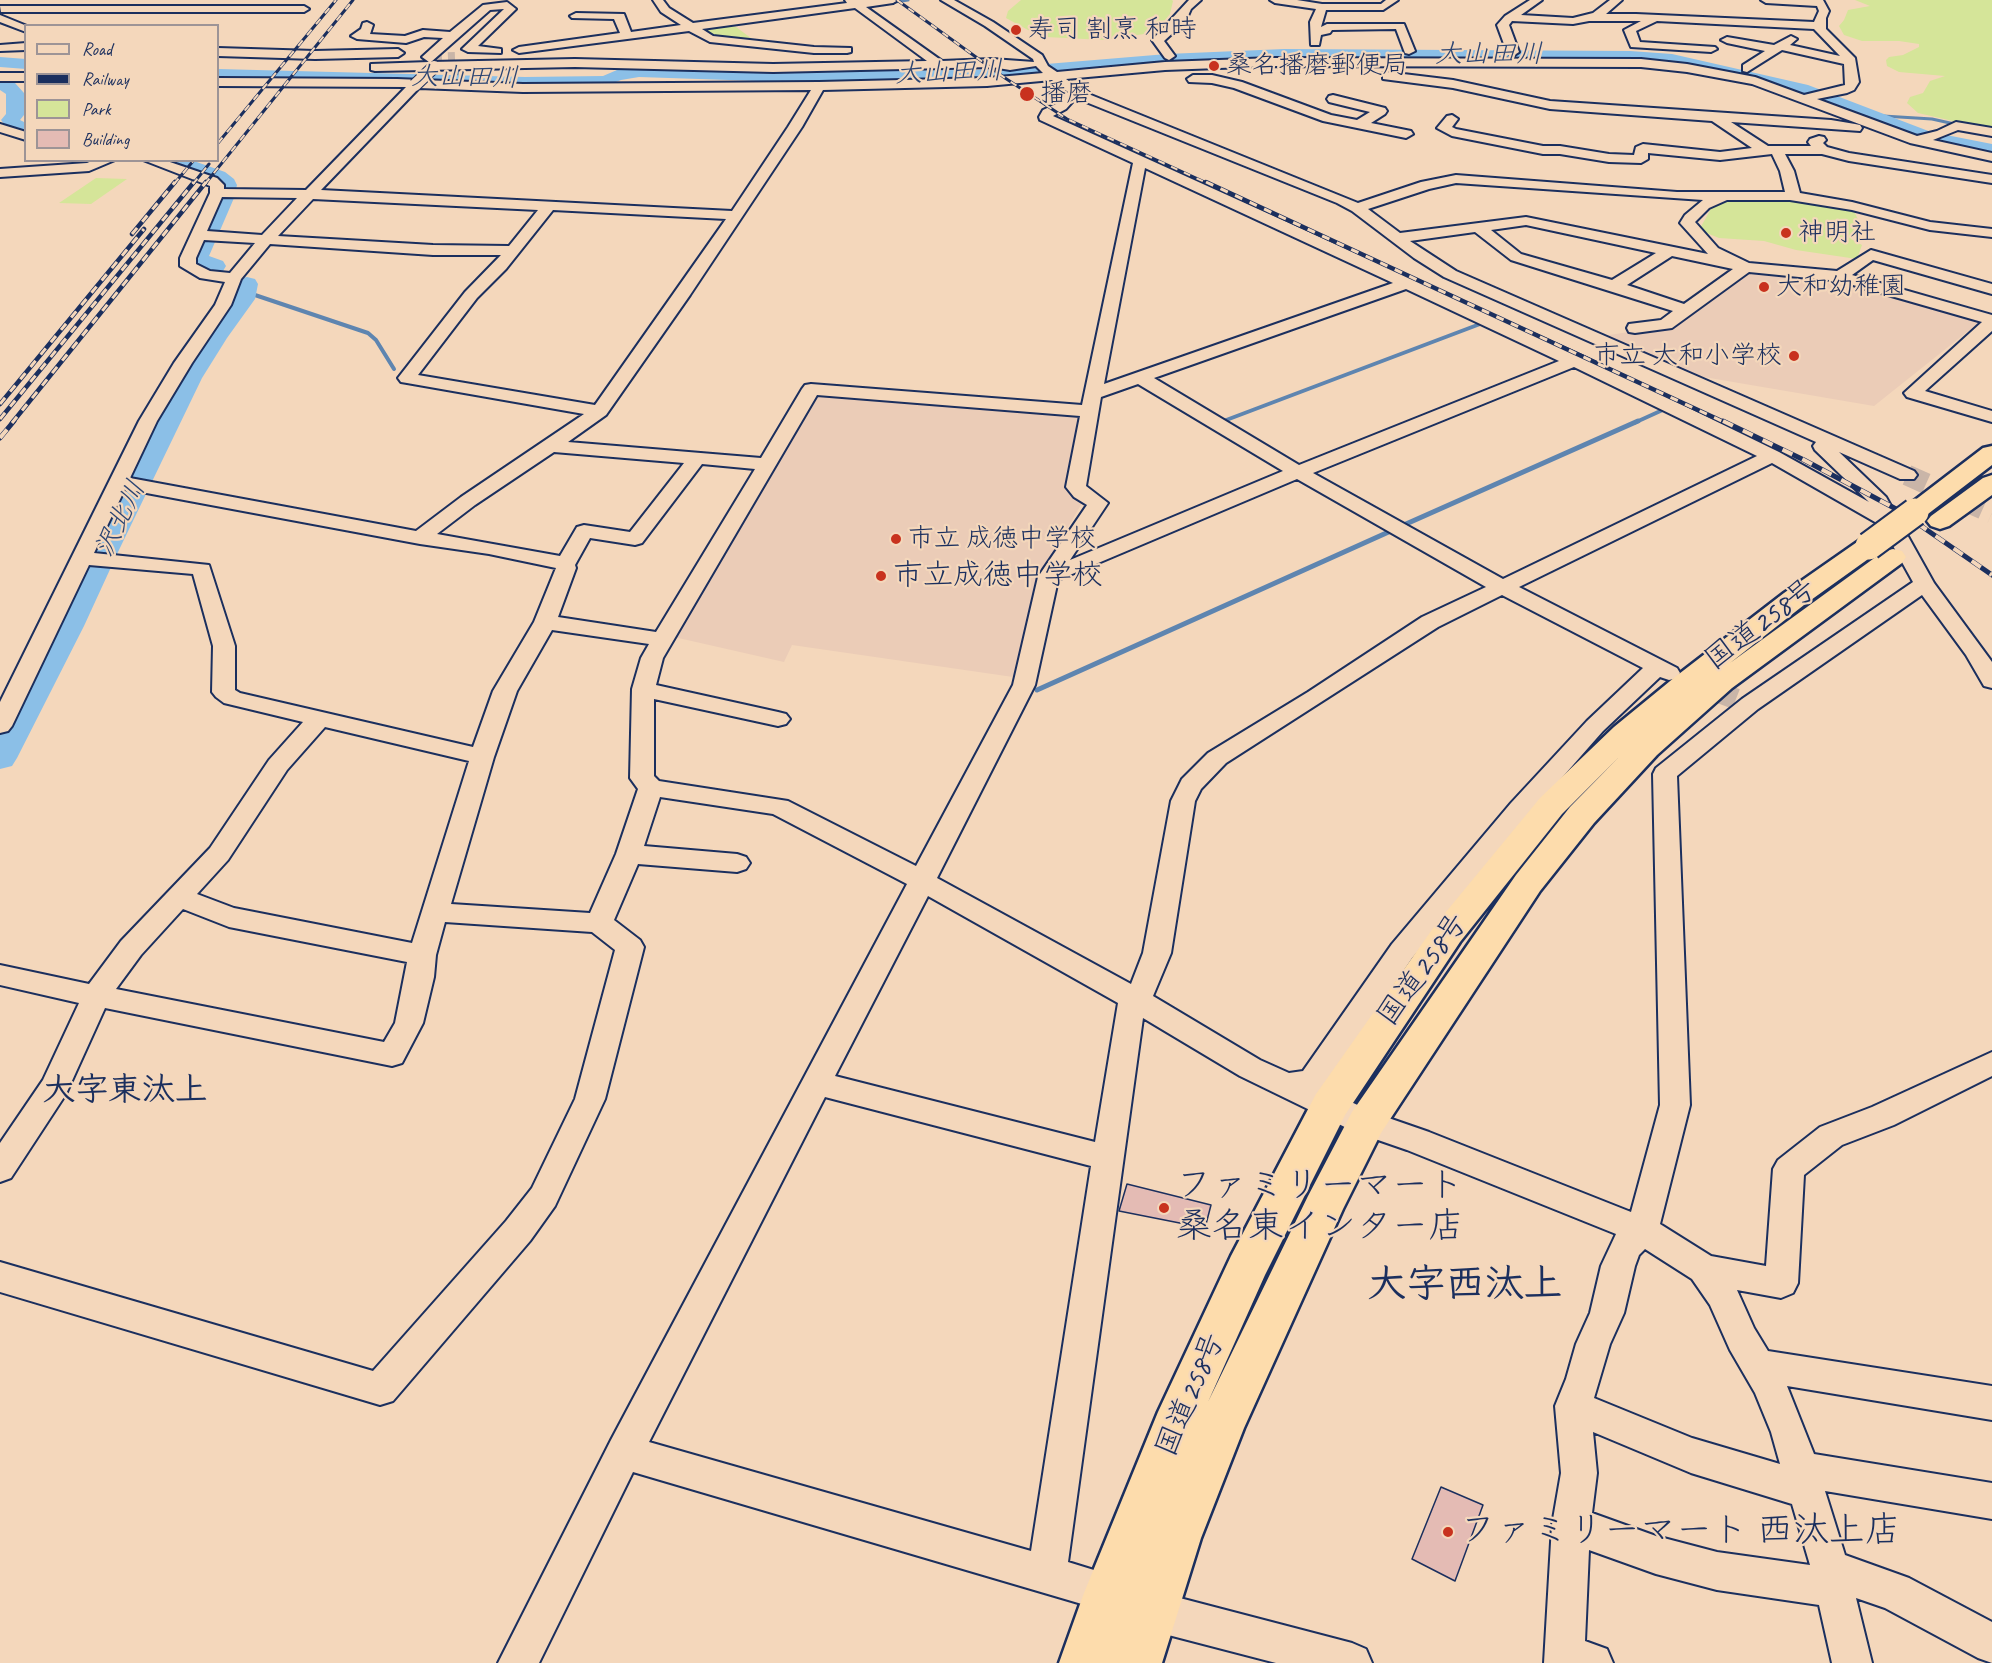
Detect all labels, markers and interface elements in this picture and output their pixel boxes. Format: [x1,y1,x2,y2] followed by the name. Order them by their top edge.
[1028,14,1197,46] place label: 寿司 割烹 和時
[1009,23,1023,37] marker: 寿司 割烹 和時
[24,24,219,162] legend
[82,38,112,60] text: Road
[1435,39,1543,71] water label: 大山田川
[1226,50,1408,82] place label: 桑名播磨郵便局
[894,55,1004,91] water label: 大山田川
[1207,59,1221,73] marker: 桑名播磨郵便局
[411,61,519,95] water label: 大山田川
[82,68,129,90] text: Railway
[1040,78,1092,110] place label: 播磨
[1018,85,1036,103] marker: 播磨
[82,98,111,120] text: Park
[82,128,129,150] text: Building
[1798,217,1876,249] place label: 神明社
[1779,226,1793,240] marker: 神明社
[1776,271,1906,303] place label: 大和幼稚園
[1757,280,1771,294] marker: 大和幼稚園
[1594,340,1782,372] place label: 市立 大和小学校
[1787,349,1801,363] marker: 市立 大和小学校
[89,475,153,563] water label: 沢北川
[908,523,1096,555] place label: 市立 成徳中学校
[889,532,903,546] marker: 市立 成徳中学校
[893,558,1103,594] place label: 市立成徳中学校
[874,569,888,583] marker: 市立成徳中学校
[1698,571,1824,679] street label: 国道258号
[1370,907,1476,1033] street label: 国道258号
[43,1071,207,1111] district label: 大字東汰上
[1176,1165,1464,1250] place label: ファミリーマート 桑名東インター店
[1157,1201,1171,1215] marker: ファミリーマート 桑名東インター店
[1368,1263,1562,1309] district label: 大字西汰上
[1149,1328,1233,1462] street label: 国道258号
[1460,1510,1901,1554] place label: ファミリーマート 西汰上店
[1441,1525,1455,1539] marker: ファミリーマート 西汰上店

